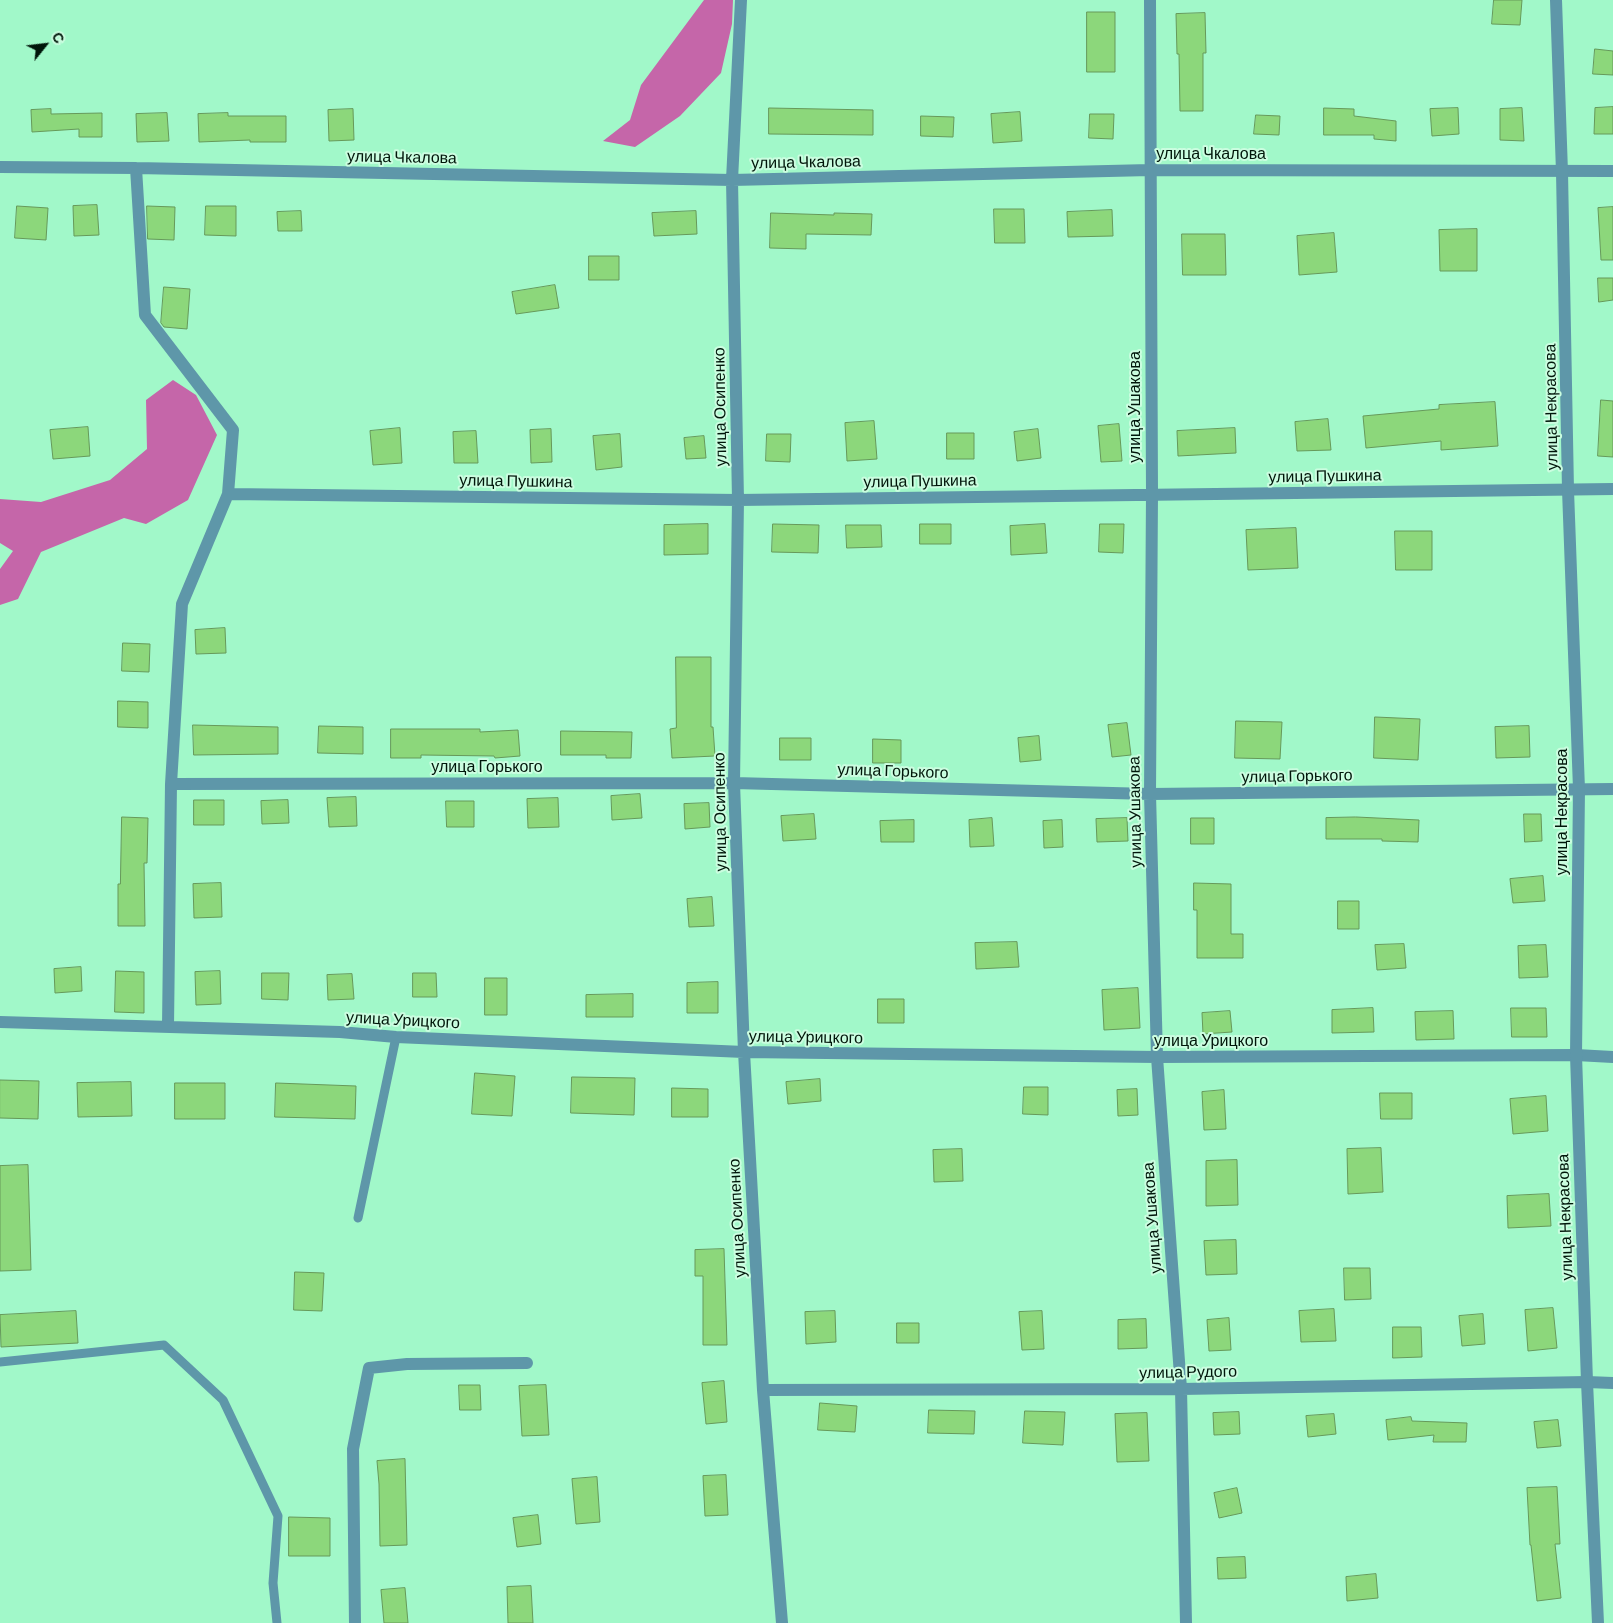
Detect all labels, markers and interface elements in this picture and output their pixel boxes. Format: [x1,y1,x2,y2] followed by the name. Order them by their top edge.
[20,20,70,70] north arrow
[49,29,68,46] text: С
[1156,144,1266,164] street label: улица Чкалова
[347,146,457,168] street label: улица Чкалова
[751,151,861,173] street label: улица Чкалова
[1540,343,1562,471] street label: улица Некрасова
[709,347,731,467] street label: улица Осипенко
[1125,351,1145,463] street label: улица Ушакова
[1268,465,1382,487] street label: улица Пушкина
[459,470,573,492] street label: улица Пушкина
[863,470,977,492] street label: улица Пушкина
[1552,749,1572,875] street label: улица Некрасова
[709,752,731,872] street label: улица Осипенко
[1124,756,1146,868] street label: улица Ушакова
[431,757,543,777] street label: улица Горького
[837,759,949,783] street label: улица Горького
[1241,765,1353,787] street label: улица Горького
[346,1007,460,1033] street label: улица Урицкого
[749,1026,863,1048] street label: улица Урицкого
[1154,1031,1268,1051] street label: улица Урицкого
[1553,1153,1577,1281] street label: улица Некрасова
[724,1158,750,1278] street label: улица Осипенко
[1139,1162,1165,1274] street label: улица Ушакова
[1139,1362,1237,1382] street label: улица Рудого

